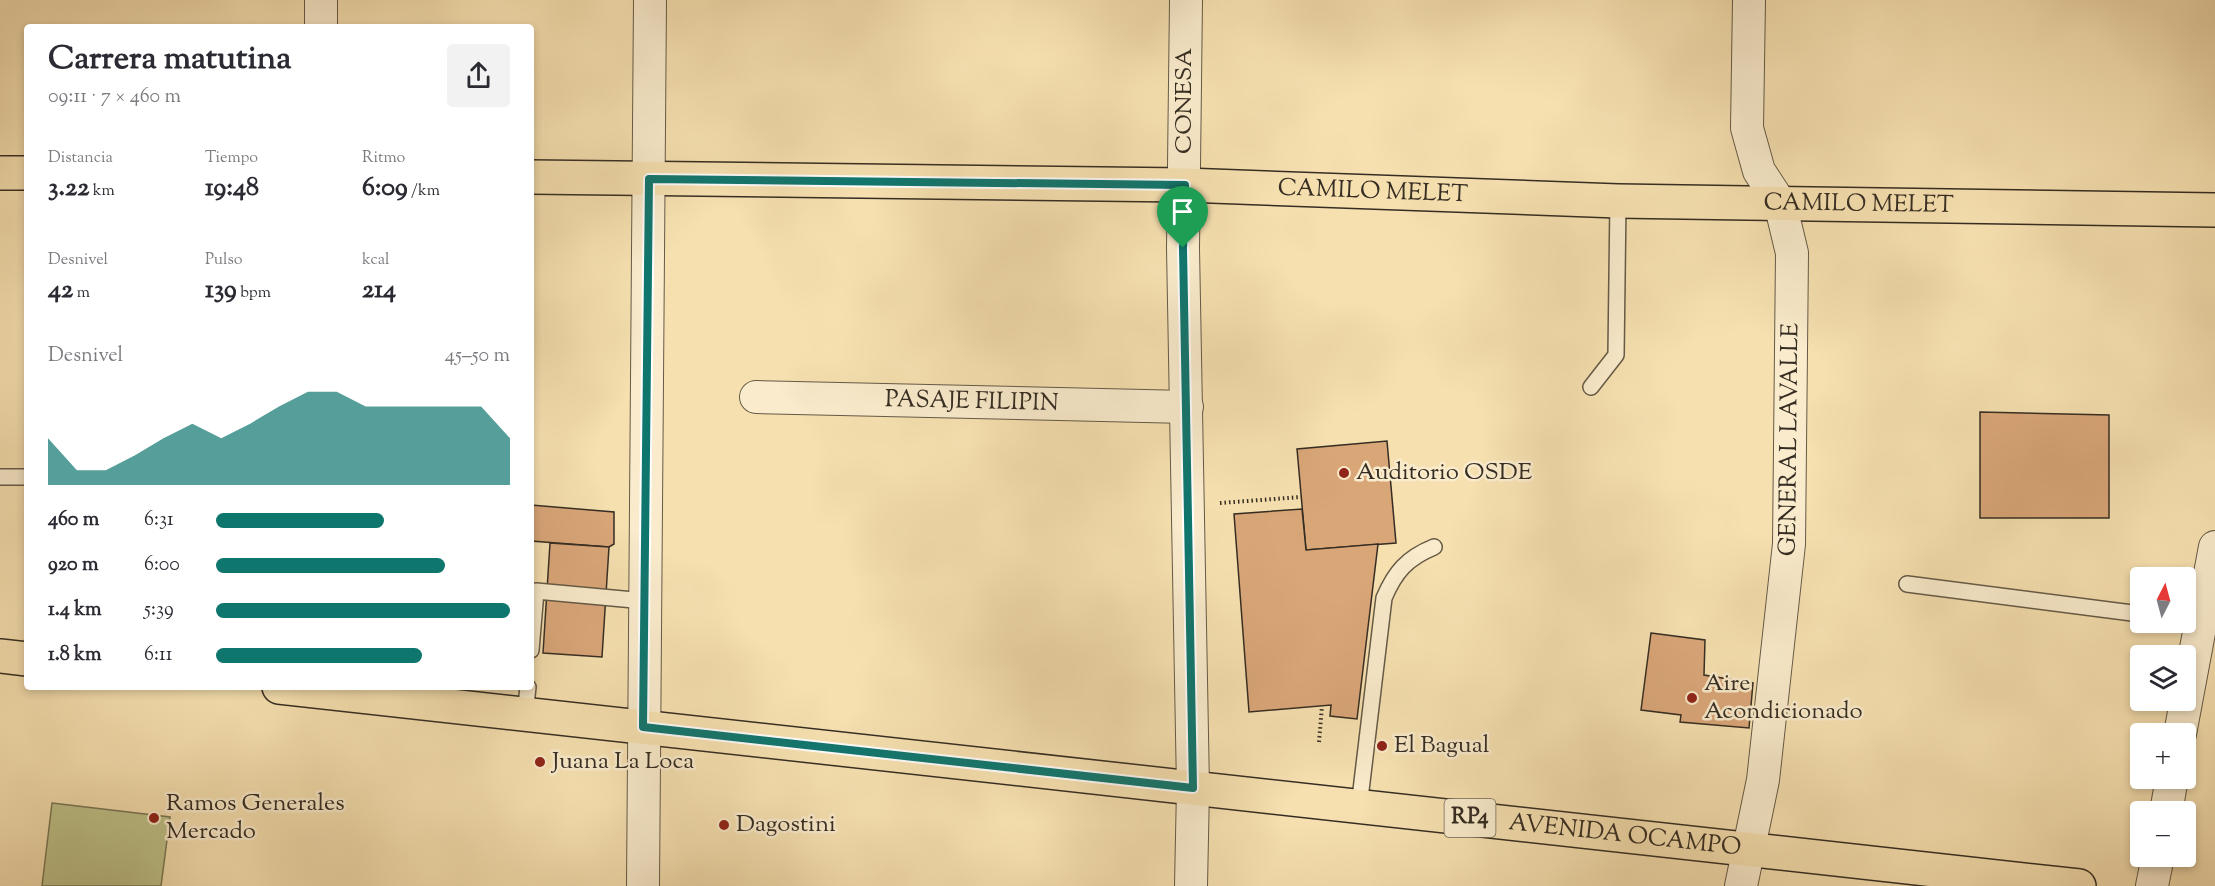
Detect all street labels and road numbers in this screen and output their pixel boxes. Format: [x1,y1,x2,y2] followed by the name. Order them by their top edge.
[1168,47,1202,154] street label: CONESA
[1277,171,1469,212] street label: CAMILO MELET
[1763,186,1954,223] street label: CAMILO MELET
[1771,322,1808,558] street label: GENERAL LAVALLE
[885,383,1059,421] street label: PASAJE FILIPIN
[1444,799,1496,837] road number: RP4
[1507,806,1743,866] street label: AVENIDA OCAMPO

